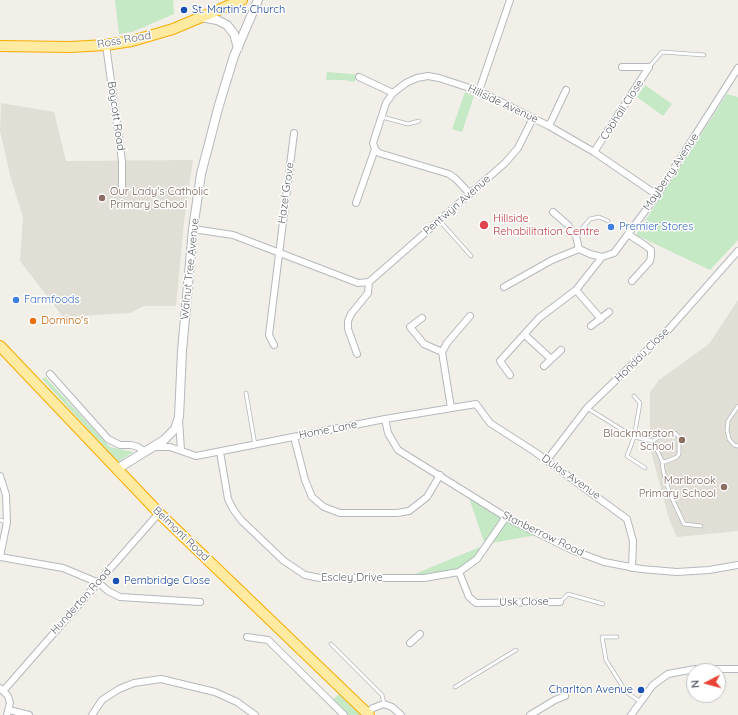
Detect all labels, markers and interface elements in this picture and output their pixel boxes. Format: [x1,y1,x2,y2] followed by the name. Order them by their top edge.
[192,3,285,17] place label: St. Martin's Church
[179,5,189,15] marker: St. Martin's Church
[96,29,152,51] street label: Ross Road
[598,77,646,143] street label: Cobhall Close
[105,80,127,152] street label: Boycott Road
[466,82,540,126] street label: Hillside Avenue
[640,131,702,213] street label: Mayberry Avenue
[275,162,297,224] street label: Hazel Grove
[421,172,493,238] street label: Pentwyn Avenue
[110,185,209,211] place label: Our Lady's Catholic Primary School
[97,193,107,203] marker: Our Lady's Catholic Primary School
[493,212,600,238] place label: Hillside Rehabilitation Centre
[178,218,202,320] street label: Walnut Tree Avenue
[478,219,490,231] marker: Hillside Rehabilitation Centre
[619,220,693,234] place label: Premier Stores
[606,222,616,232] marker: Premier Stores
[24,293,80,307] place label: Farmfoods
[11,295,21,305] marker: Farmfoods
[41,314,88,328] place label: Domino's
[28,316,38,326] marker: Domino's
[612,325,672,385] street label: Honddu Close
[298,418,358,442] street label: Home Lane
[603,427,674,453] place label: Blackmarston School
[677,435,687,445] marker: Blackmarston School
[539,452,603,502] street label: Dulas Avenue
[639,474,716,500] place label: Marlbrook Primary School
[719,482,729,492] marker: Marlbrook Primary School
[150,504,212,564] street label: Belmont Road
[500,509,586,559] street label: Stanberrow Road
[48,565,114,637] street label: Hunderton Road
[321,571,383,585] street label: Escley Drive
[124,574,210,588] place label: Pembridge Close
[111,576,121,586] marker: Pembridge Close
[499,595,549,609] street label: Usk Close
[686,663,726,703] north arrow
[688,679,702,689] text: N
[549,683,633,697] place label: Charlton Avenue
[636,685,646,695] marker: Charlton Avenue

